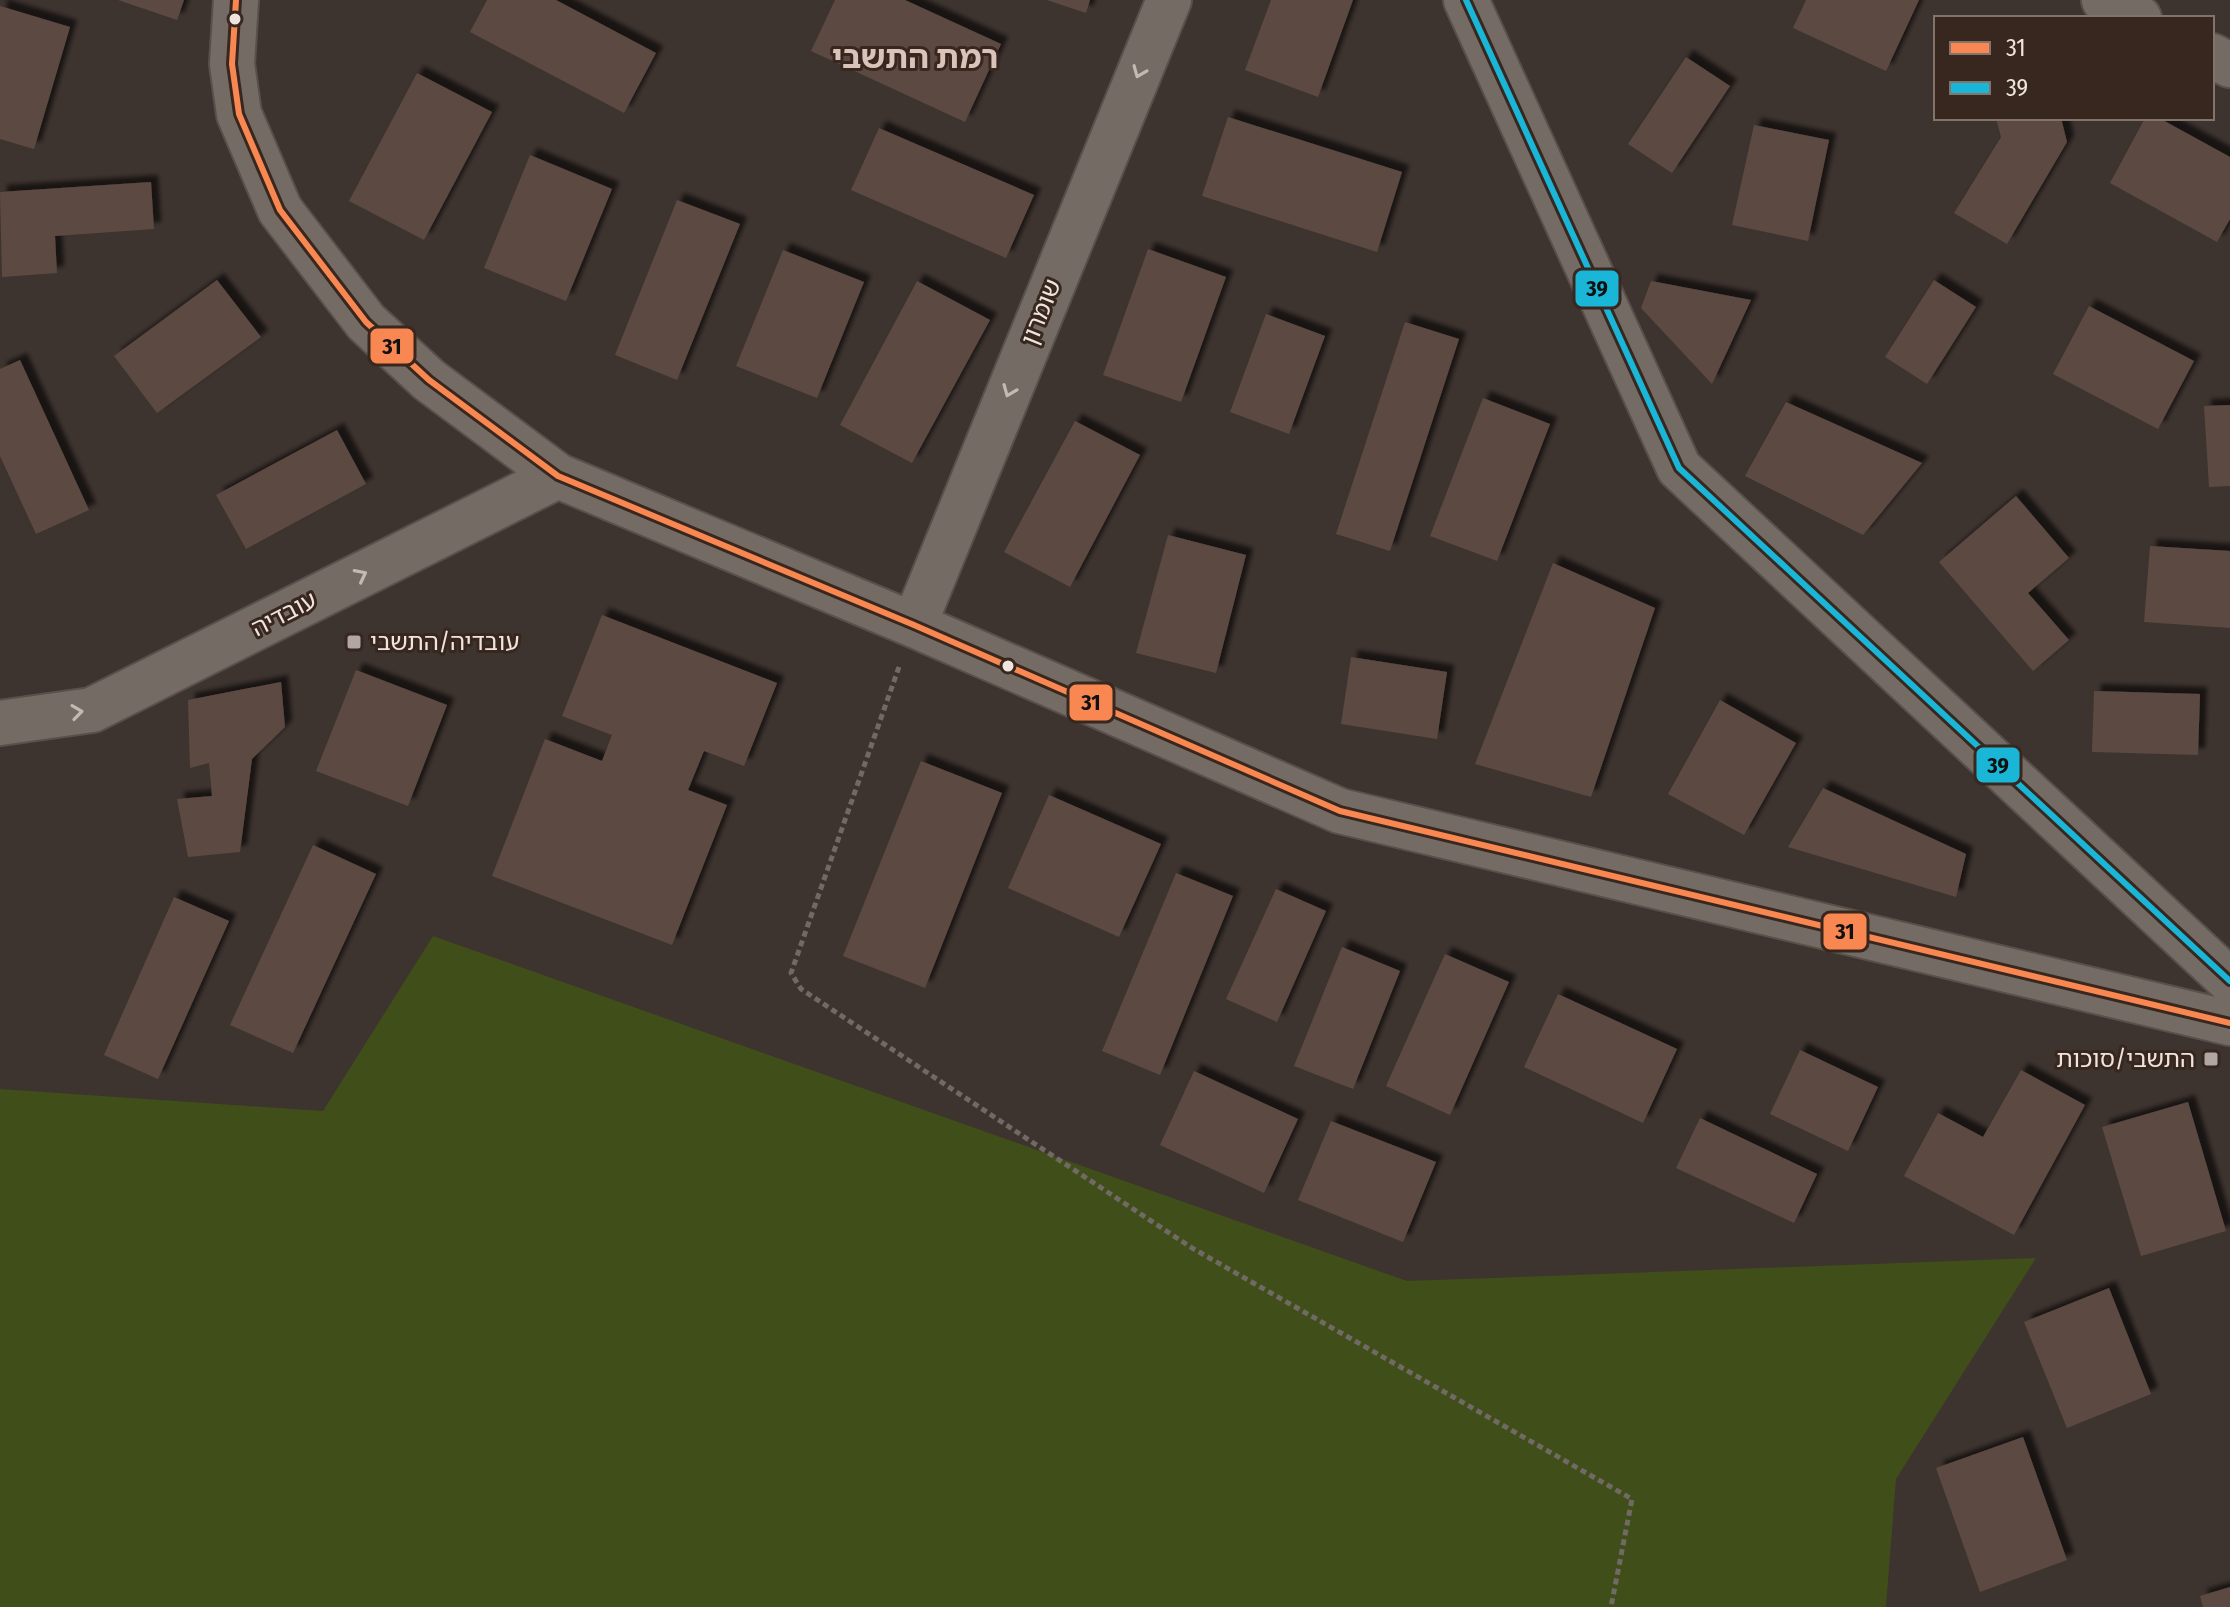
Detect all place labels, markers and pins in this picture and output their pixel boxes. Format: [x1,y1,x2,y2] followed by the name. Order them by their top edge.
[227,11,243,27] unlabelled marker
[370,628,519,656] place label: עובדיה/התשבי
[345,633,363,651] marker: עובדיה/התשבי
[1000,658,1016,674] unlabelled marker
[2056,1045,2195,1073] place label: התשבי/סוכות
[2202,1050,2220,1068] marker: התשבי/סוכות

